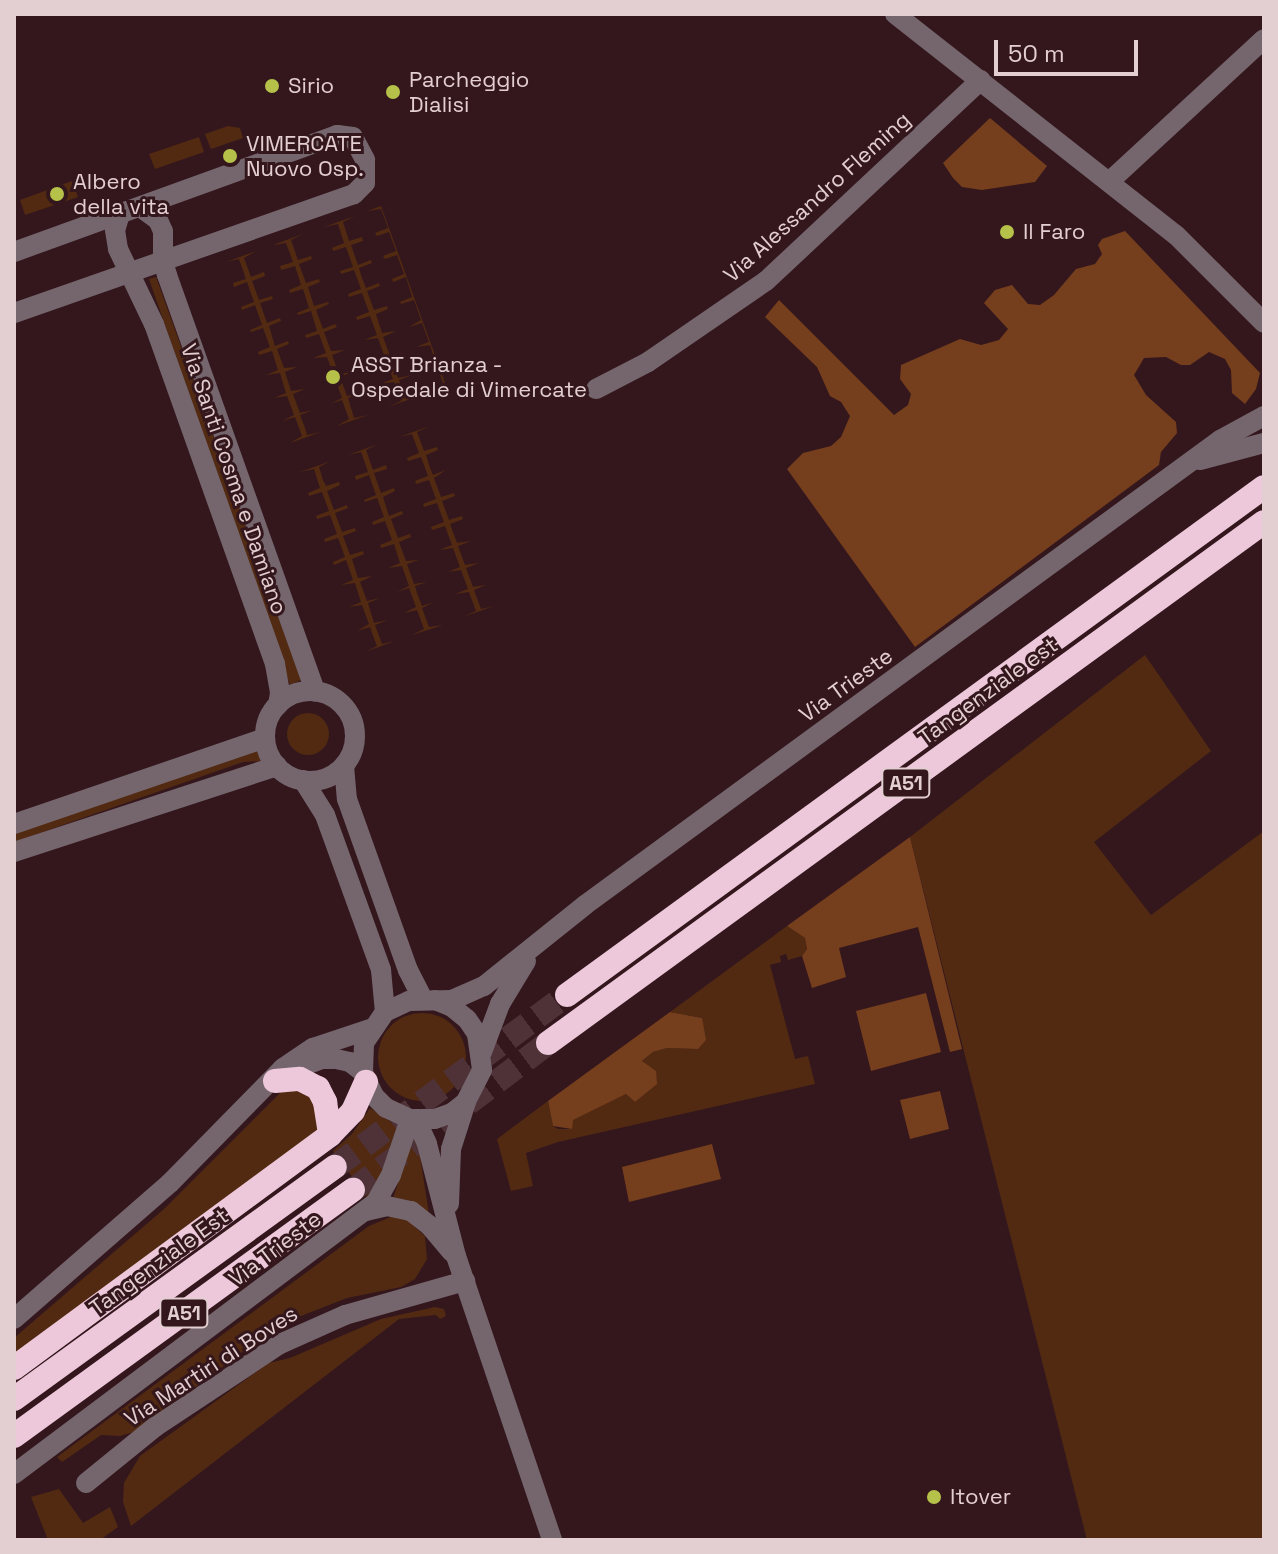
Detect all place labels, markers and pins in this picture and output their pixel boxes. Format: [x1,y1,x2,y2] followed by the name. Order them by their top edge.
[409,66,529,118] place label: Parcheggio Dialisi
[288,73,334,99] place label: Sirio
[263,77,281,95] marker: Sirio
[384,83,402,101] marker: Parcheggio Dialisi
[246,130,364,182] place label: VIMERCATE Nuovo Osp.
[221,147,239,165] marker: VIMERCATE Nuovo Osp.
[73,168,169,220] place label: Albero della vita
[48,185,66,203] marker: Albero della vita
[1023,219,1085,245] place label: Il Faro
[998,223,1016,241] marker: Il Faro
[351,351,587,402] place label: ASST Brianza - Ospedale di Vimercate
[322,366,344,388] marker: ASST Brianza - Ospedale di Vimercate
[950,1484,1011,1510] place label: Itover
[925,1488,943,1506] marker: Itover

